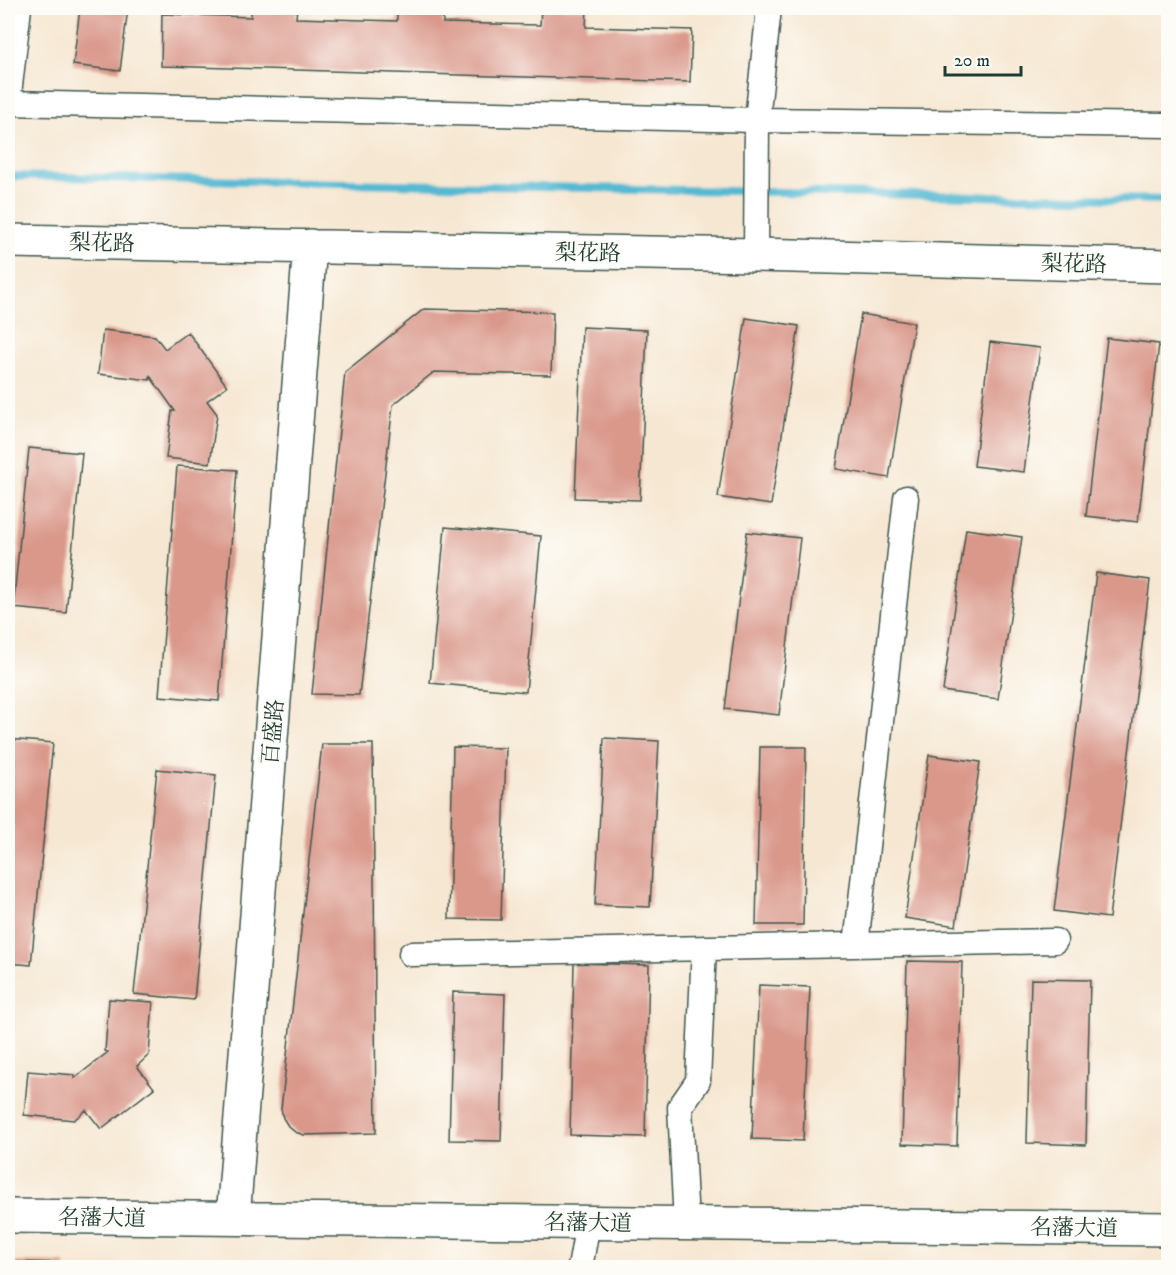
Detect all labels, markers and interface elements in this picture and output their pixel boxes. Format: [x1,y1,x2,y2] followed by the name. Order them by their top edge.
[945,39,1022,77] scale bar
[954,50,990,72] text: 20 m
[69,229,135,258] street label: 梨花路
[555,239,621,268] street label: 梨花路
[1041,250,1107,279] street label: 梨花路
[257,698,290,766] street label: 百盛路
[58,1204,146,1233] street label: 名藩大道
[544,1209,632,1238] street label: 名藩大道
[1030,1214,1118,1243] street label: 名藩大道

